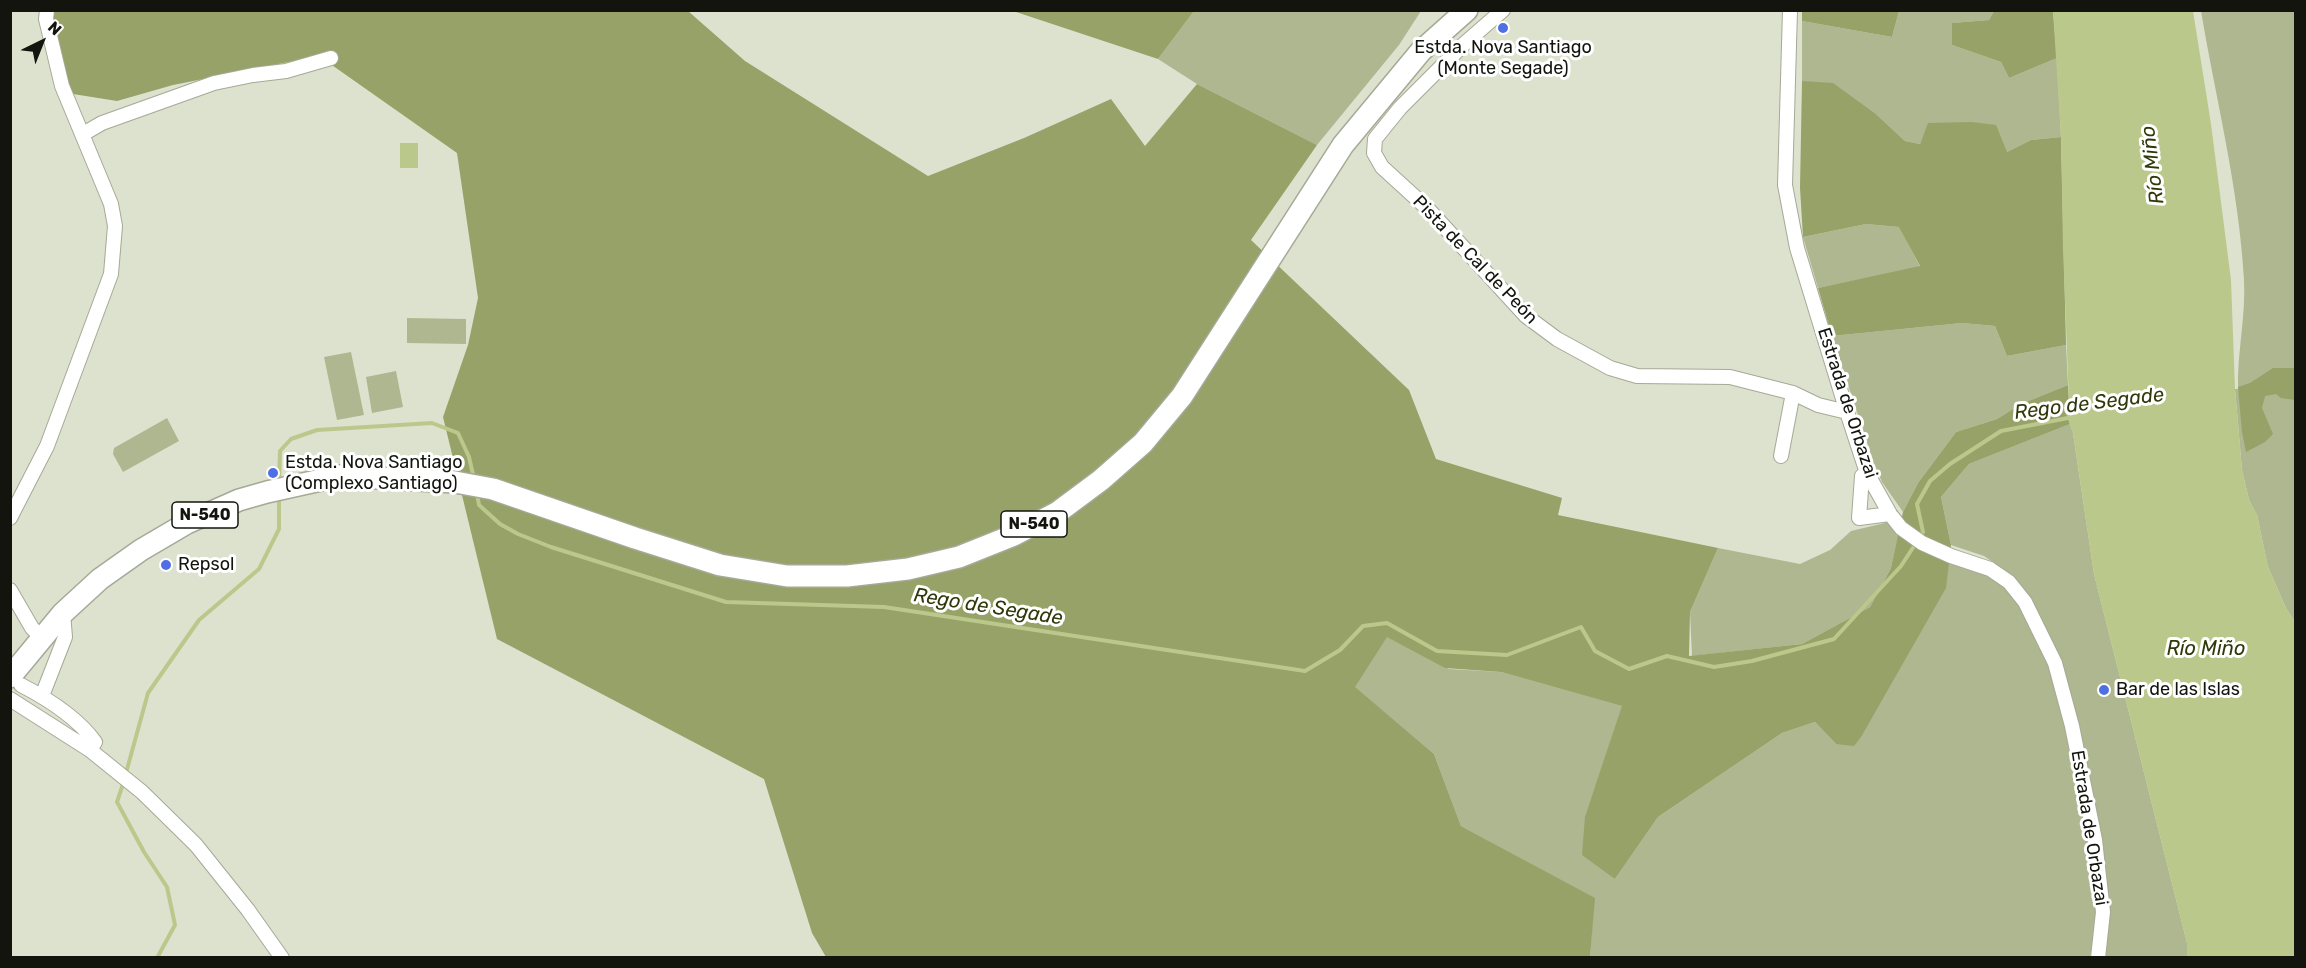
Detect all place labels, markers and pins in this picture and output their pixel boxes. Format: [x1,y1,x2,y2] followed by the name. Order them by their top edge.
[1496,21,1510,35] marker: Estda. Nova Santiago (Monte Segade)
[1414,37,1592,80] place label: Estda. Nova Santiago (Monte Segade)
[285,452,462,494] place label: Estda. Nova Santiago (Complexo Santiago)
[266,466,280,480] marker: Estda. Nova Santiago (Complexo Santiago)
[178,554,234,576] place label: Repsol
[159,558,173,572] marker: Repsol
[2116,679,2240,701] place label: Bar de las Islas
[2097,683,2111,697] marker: Bar de las Islas

